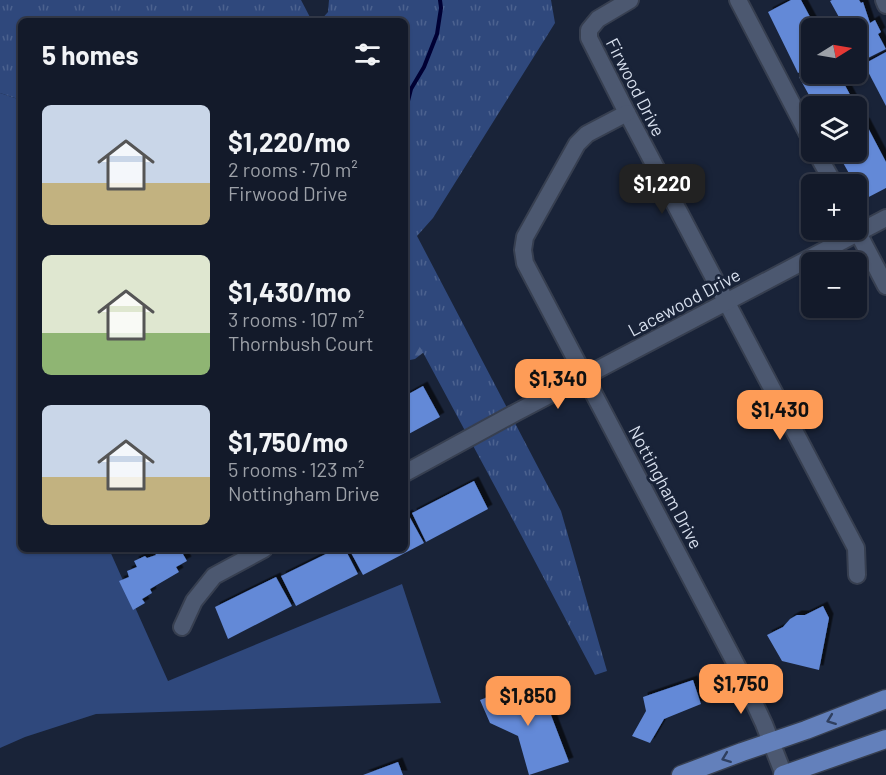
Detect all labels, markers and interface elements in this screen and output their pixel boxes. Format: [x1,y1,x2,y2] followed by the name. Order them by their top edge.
[801,18,867,84] north arrow
[801,18,867,318] map controls
[602,34,670,140] street label: Firwood Drive
[351,38,384,71] icon: filters
[42,39,139,70] text: 5 homes
[801,96,867,162] button: layers
[228,126,351,157] text: $1,220/mo
[90,129,162,201] icon: home
[228,157,358,181] text: 2 rooms · 70 m²
[613,164,711,215] pin: $1,220
[633,171,691,195] text: $1,220
[801,174,867,240] button: +
[228,181,348,205] text: Firwood Drive
[801,252,867,318] button: −
[624,263,744,341] street label: Lacewood Drive
[228,276,351,307] text: $1,430/mo
[90,279,162,351] icon: home
[228,307,364,331] text: 3 rooms · 107 m²
[228,331,374,355] text: Thornbush Court
[509,359,607,410] pin: $1,340
[529,366,587,390] text: $1,340
[731,390,829,441] pin: $1,430
[751,397,809,421] text: $1,430
[624,422,708,552] street label: Nottingham Drive
[228,426,348,457] text: $1,750/mo
[90,429,162,501] icon: home
[228,457,365,481] text: 5 rooms · 123 m²
[228,481,380,505] text: Nottingham Drive
[692,664,790,715] pin: $1,750
[713,671,769,695] text: $1,750
[479,676,577,727] pin: $1,850
[500,683,556,707] text: $1,850
[827,713,837,726] one-way arrow
[721,751,732,763] one-way arrow

